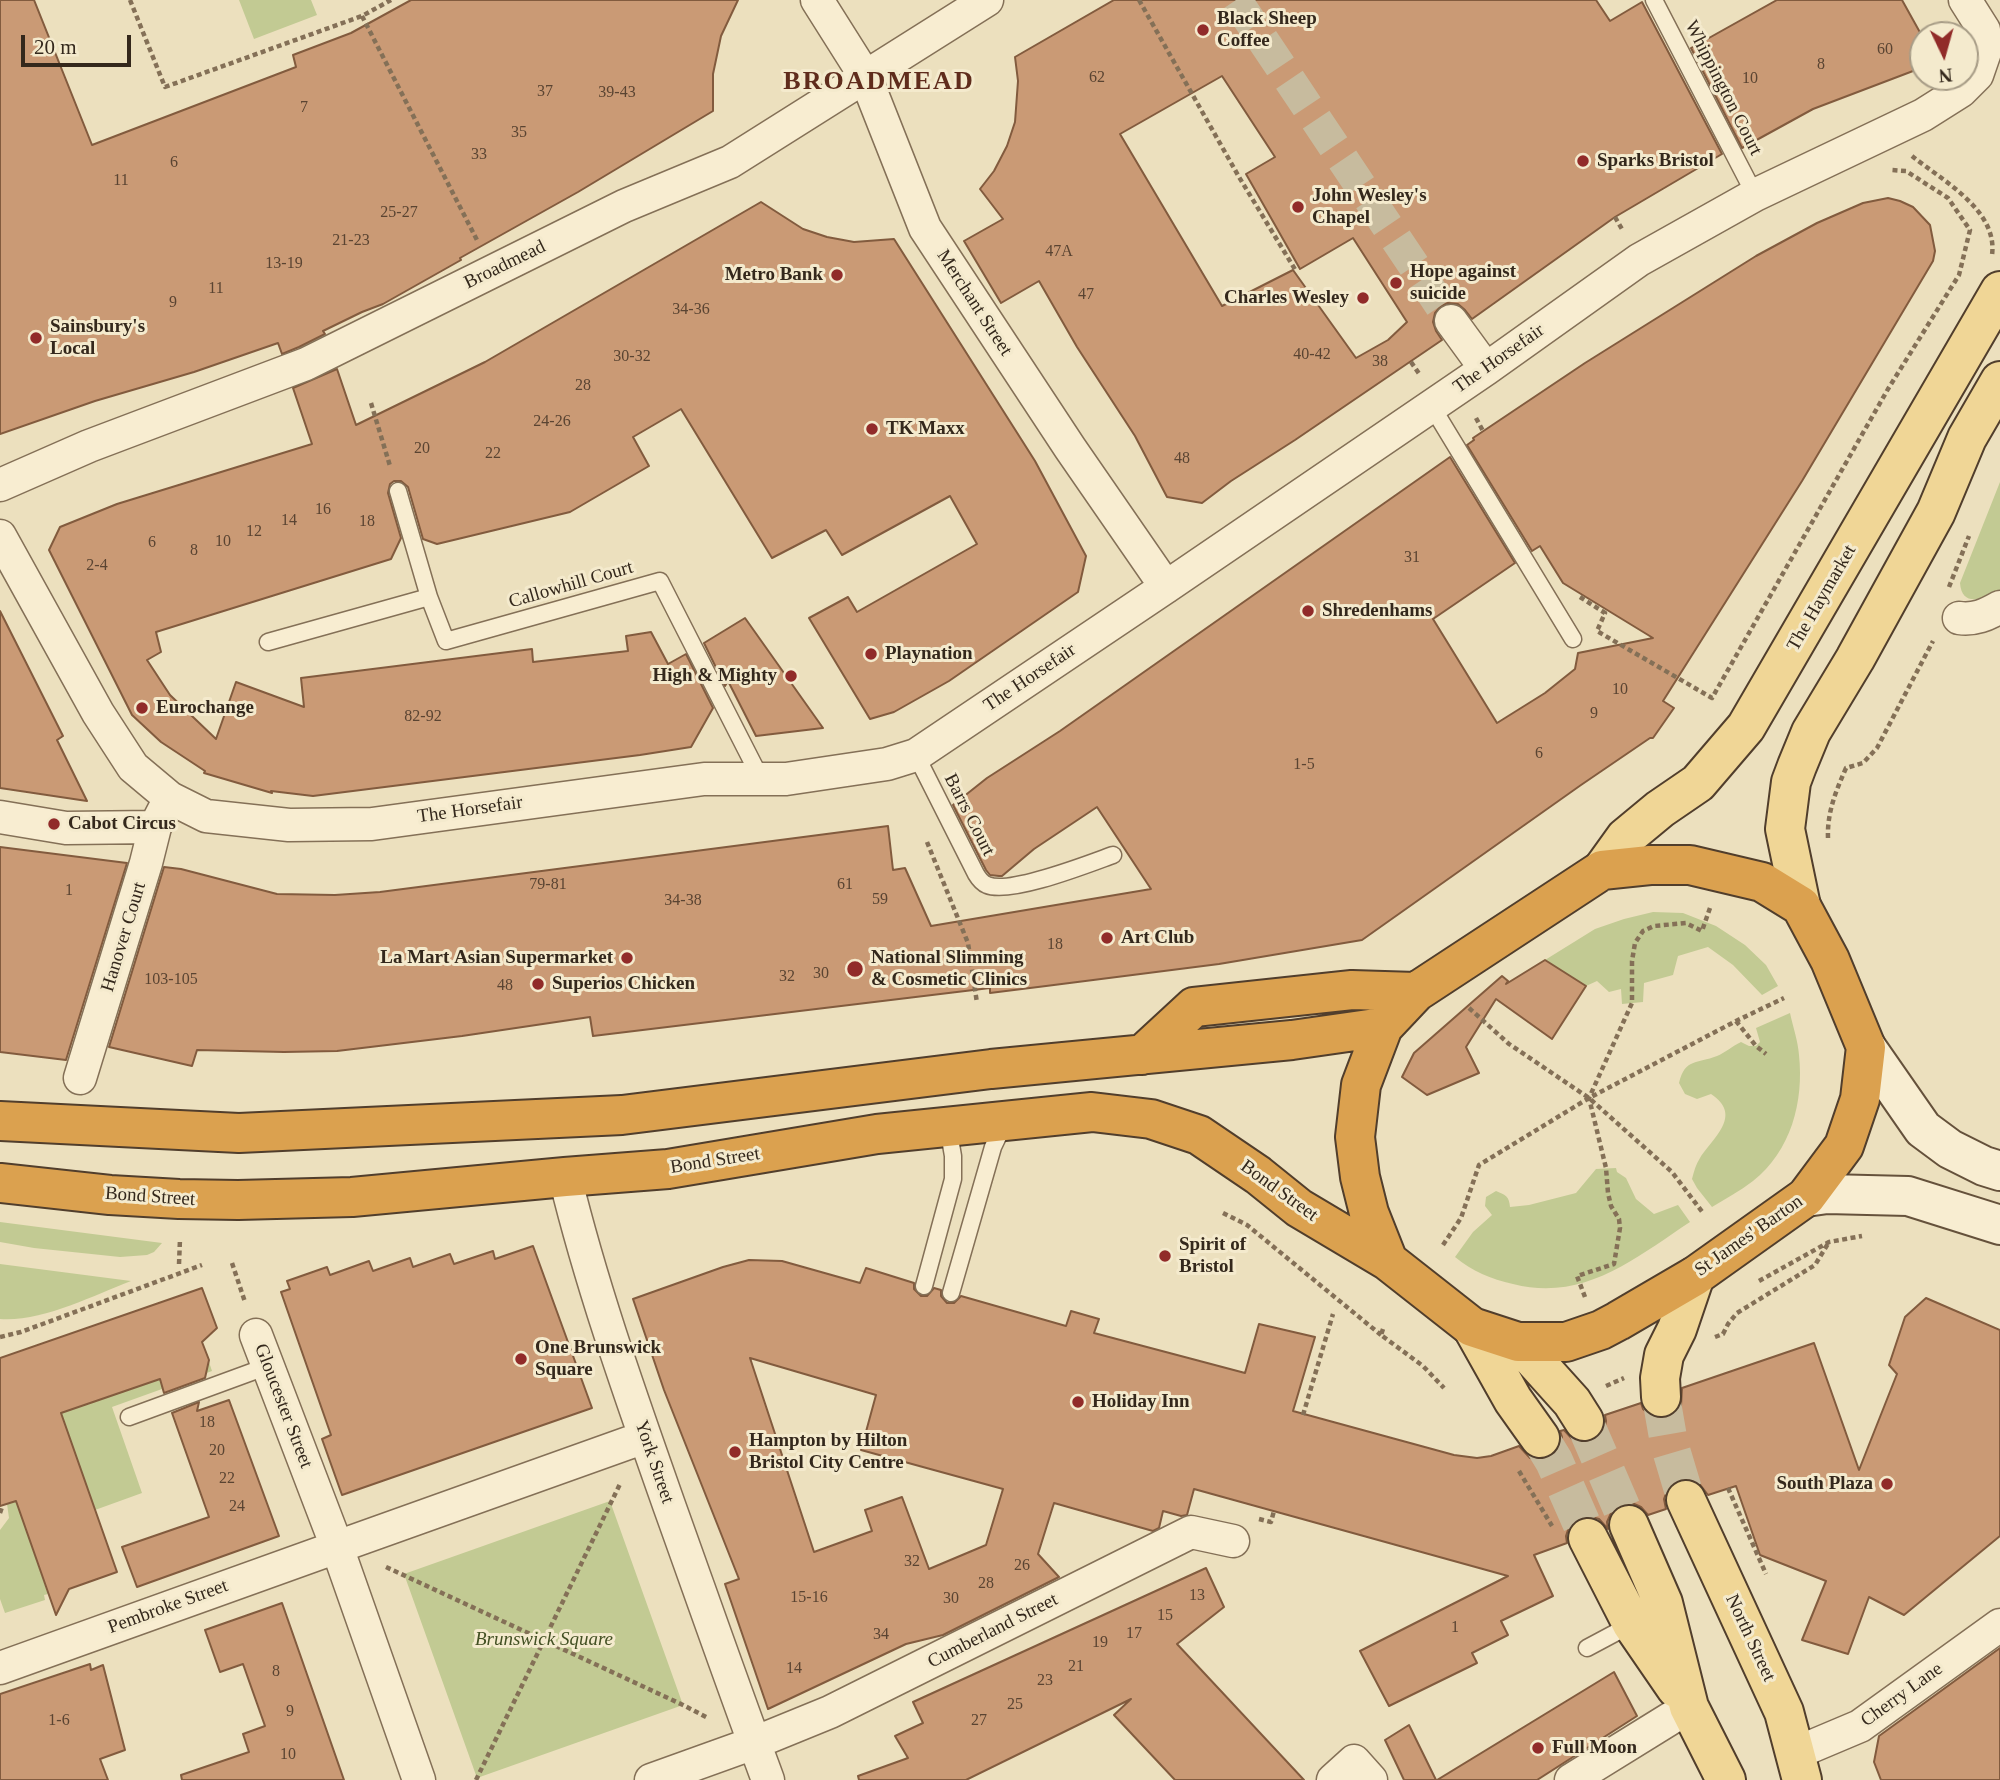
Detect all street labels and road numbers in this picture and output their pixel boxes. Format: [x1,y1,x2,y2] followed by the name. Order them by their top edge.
[1679,17,1767,159] street label: Whippington Court
[461,236,549,294] street label: Broadmead
[931,246,1017,360] street label: Merchant Street
[1449,319,1549,399] street label: The Horsefair
[1782,541,1862,655] street label: The Haymarket
[506,556,636,614] street label: Callowhill Court
[980,639,1080,717] street label: The Horsefair
[939,770,999,860] street label: Barrs Court
[416,791,524,829] street label: The Horsefair
[97,879,151,995] street label: Hanover Court
[669,1143,761,1179] street label: Bond Street
[1236,1155,1322,1227] street label: Bond Street
[104,1182,196,1212] street label: Bond Street
[1690,1190,1808,1282] street label: St James' Barton
[249,1341,317,1471] street label: Gloucester Street
[629,1418,679,1506] street label: York Street
[105,1575,231,1639] street label: Pembroke Street
[924,1588,1062,1674] street label: Cumberland Street
[1720,1591,1780,1685] street label: North Street
[1857,1658,1947,1732] street label: Cherry Lane

